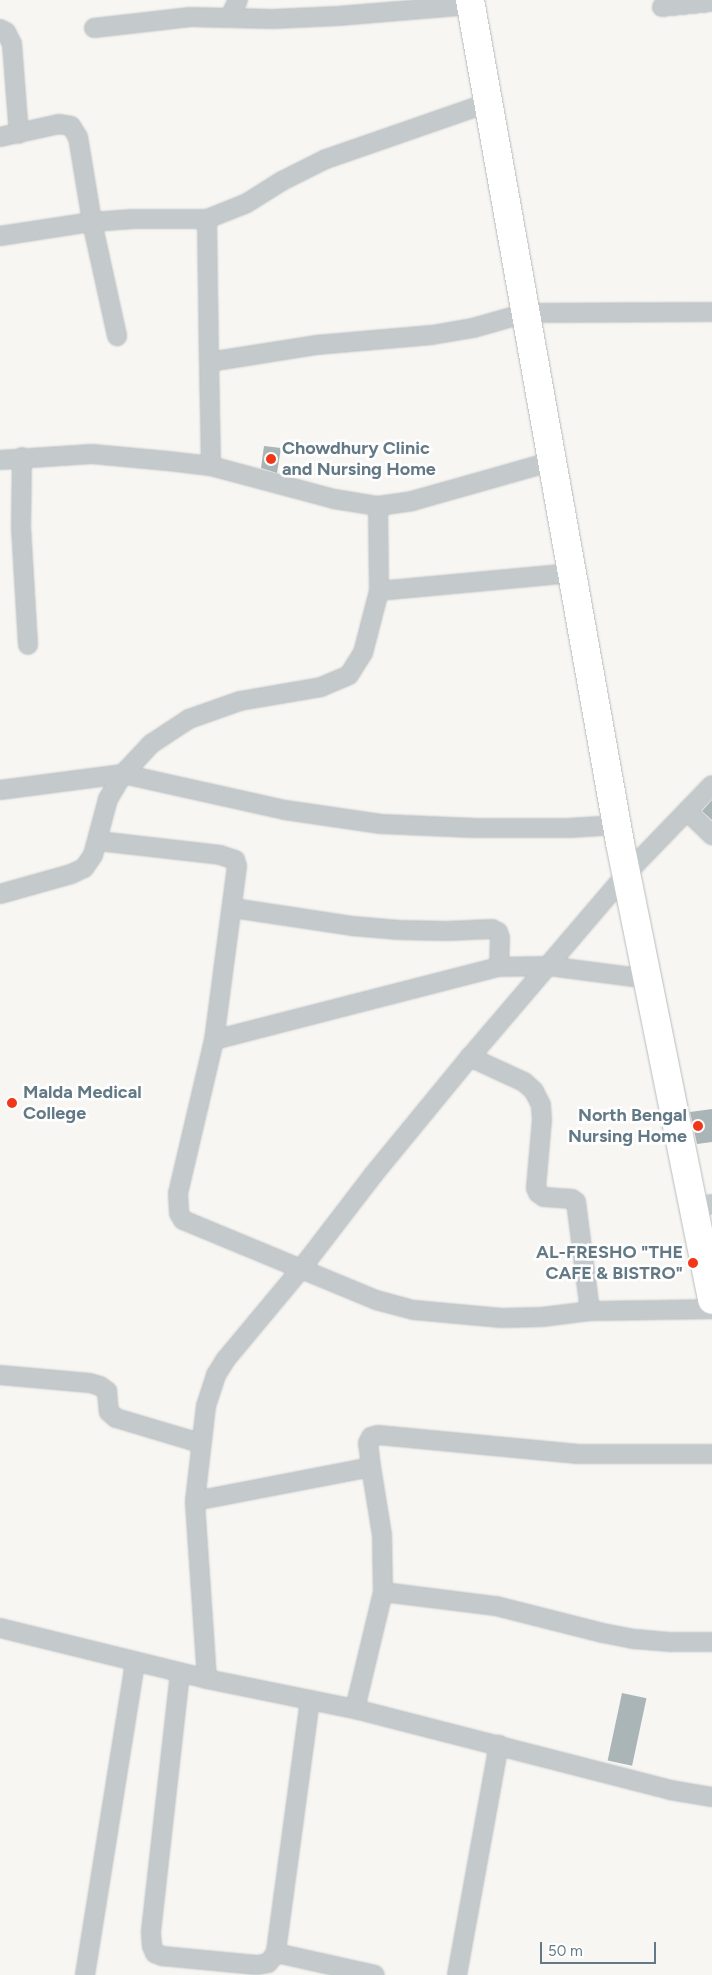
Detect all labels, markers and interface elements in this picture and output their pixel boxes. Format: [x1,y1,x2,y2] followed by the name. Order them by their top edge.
[282,438,436,480] place label: Chowdhury Clinic and Nursing Home
[264,452,278,466] marker: Chowdhury Clinic and Nursing Home
[23,1082,142,1124] place label: Malda Medical College
[5,1096,19,1110] marker: Malda Medical College
[568,1105,687,1148] place label: North Bengal Nursing Home
[691,1119,705,1133] marker: North Bengal Nursing Home
[536,1242,683,1284] place label: AL-FRESHO "THE CAFE & BISTRO"
[687,1257,699,1269] marker: AL-FRESHO "THE CAFE & BISTRO"
[542,1932,658,1964] scale bar
[548,1942,583,1960] text: 50 m

